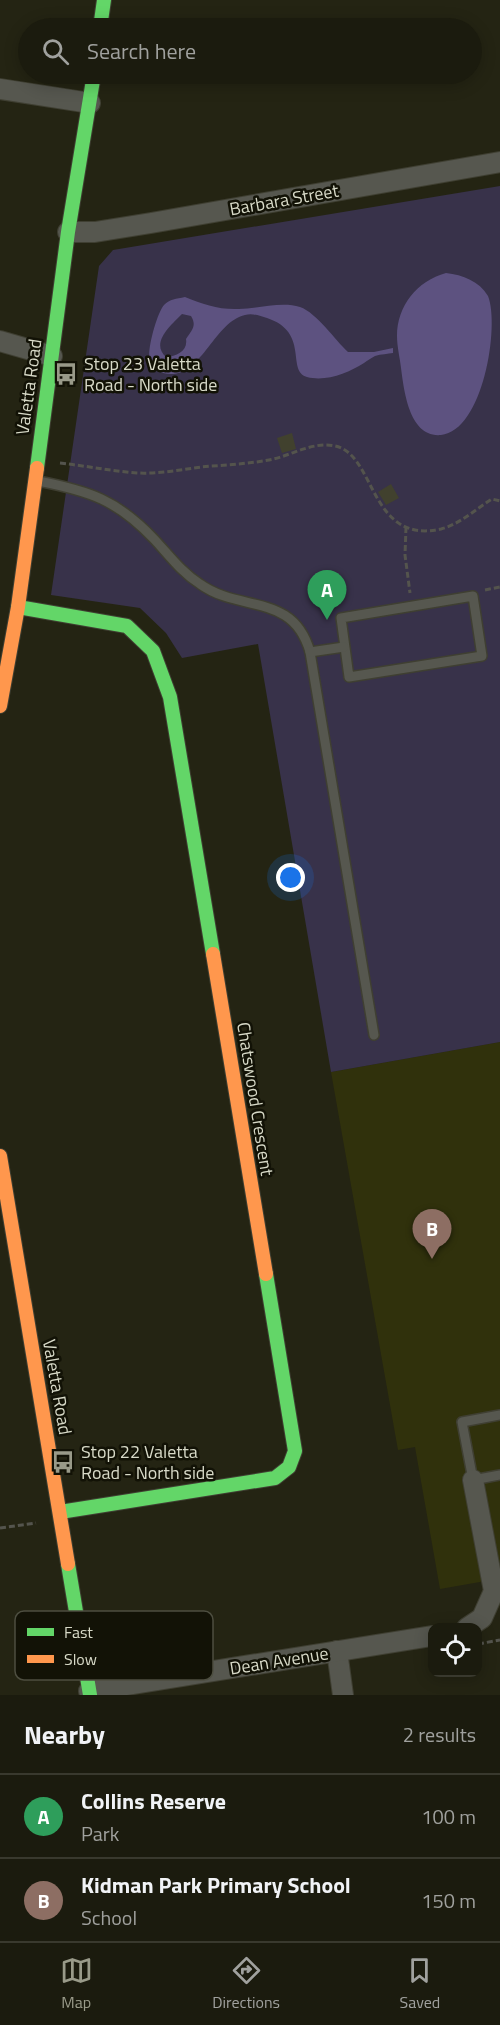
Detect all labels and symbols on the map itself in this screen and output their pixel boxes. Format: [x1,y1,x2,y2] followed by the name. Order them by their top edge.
[227,177,341,222] street label: Barbara Street
[8,337,49,437] street label: Valetta Road
[84,350,217,398] place label: Stop 23 Valetta Road - North side
[53,361,79,387] bus stop icon: Stop 23 Valetta Road - North side
[308,570,346,620] pin: A
[276,863,305,892] your location
[230,1020,281,1178] street label: Chatswood Crescent
[412,1210,452,1259] pin: B
[36,1337,79,1437] street label: Valetta Road
[81,1438,214,1486] place label: Stop 22 Valetta Road - North side
[50,1449,76,1475] bus stop icon: Stop 22 Valetta Road - North side
[15,1611,213,1680] legend
[64,1620,93,1644] text: Fast
[228,1639,330,1682] street label: Dean Avenue
[64,1647,97,1671] text: Slow

